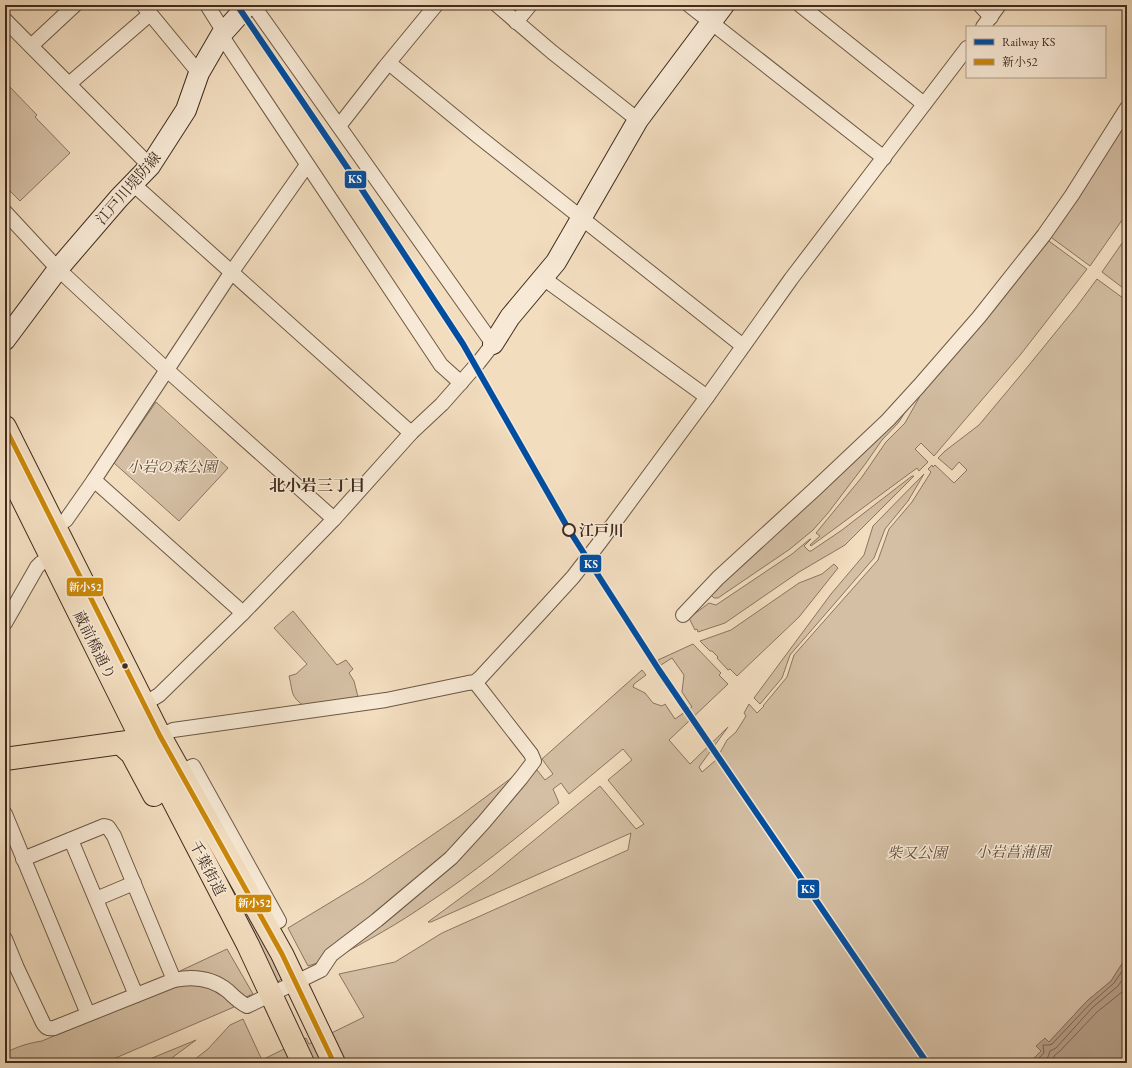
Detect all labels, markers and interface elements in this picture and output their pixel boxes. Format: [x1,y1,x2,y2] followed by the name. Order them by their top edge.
[966,26,1106,78] legend
[1002,34,1056,50] text: Railway KS
[1002,54,1038,70] text: 新小52
[91,148,165,228] street label: 江戸川堤防線
[344,170,367,189] line badge: KS
[348,172,362,186] text: KS
[127,457,220,476] park label: 小岩の森公園
[269,475,365,496] district label: 北小岩三丁目
[579,521,624,540] place label: 江戸川
[562,523,576,537] marker: 江戸川
[579,554,602,573] line badge: KS
[584,557,598,571] text: KS
[66,577,104,597] line badge: 新小52
[68,580,102,594] text: 新小52
[70,607,120,683] street label: 蔵前橋通り
[120,661,130,671] unlabelled marker
[186,837,230,899] street label: 千葉街道
[975,842,1053,861] park label: 小岩菖蒲園
[887,843,950,862] park label: 柴又公園
[797,879,820,899] line badge: KS
[801,882,815,896] text: KS
[235,894,272,913] line badge: 新小52
[237,896,271,910] text: 新小52

